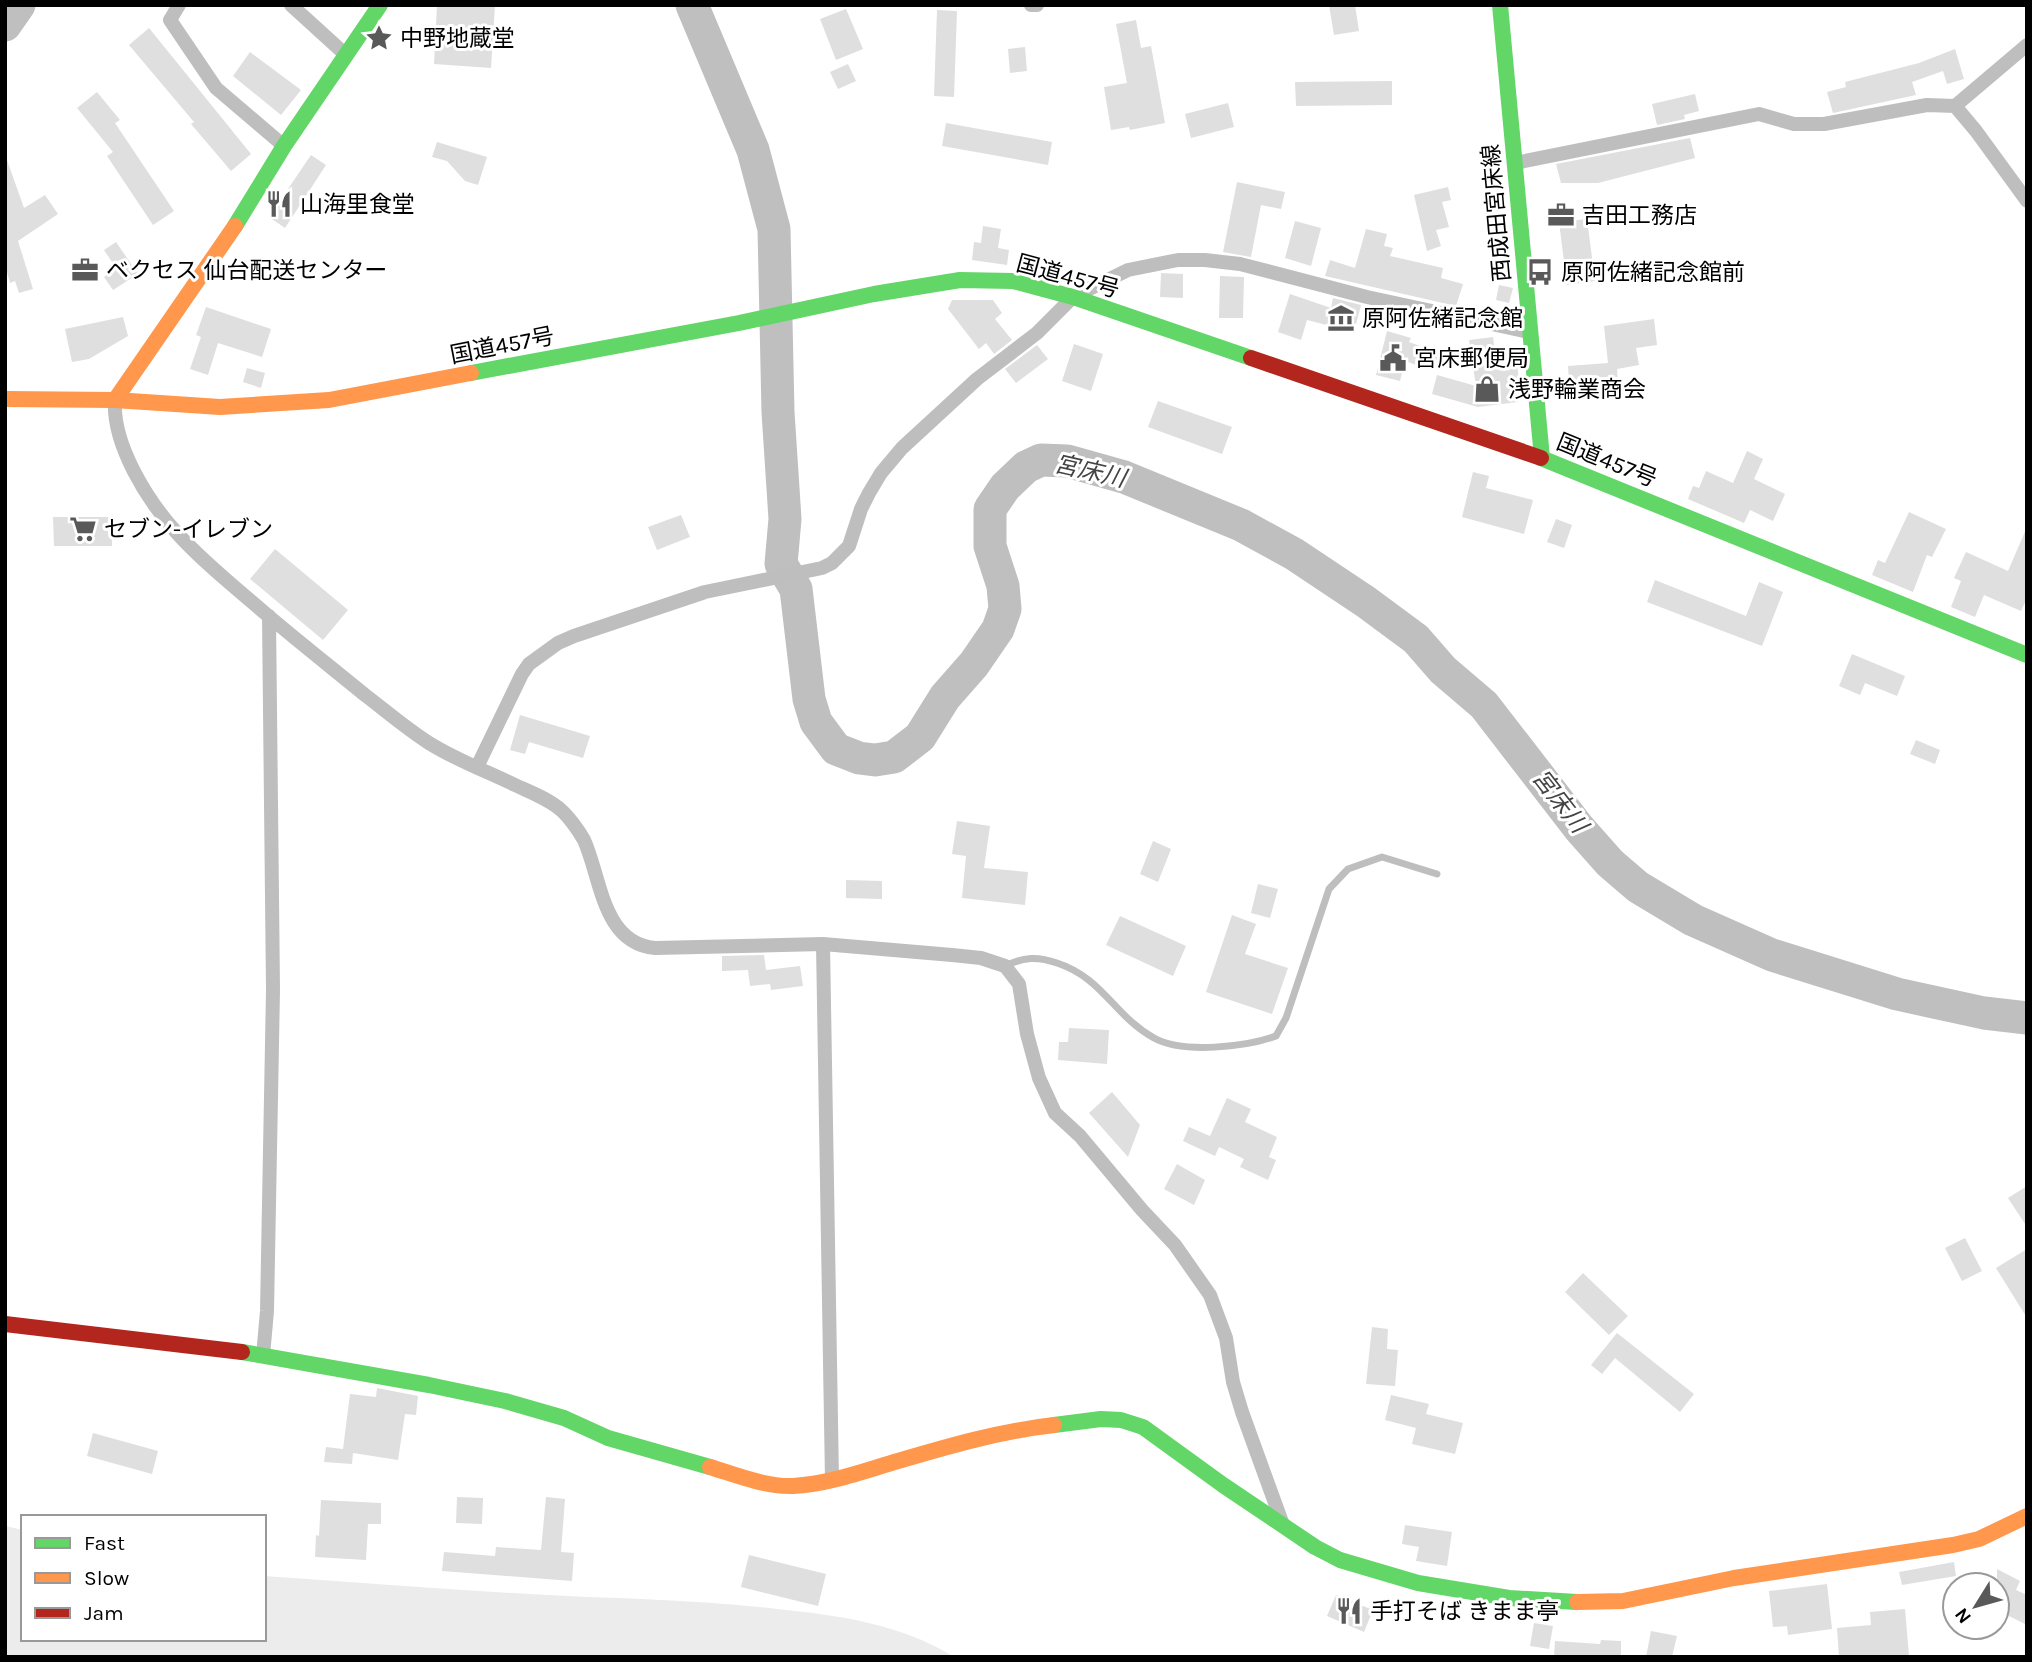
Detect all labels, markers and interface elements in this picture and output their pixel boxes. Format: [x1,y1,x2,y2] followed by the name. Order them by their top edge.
[364,23,394,53] place icon: 中野地蔵堂
[400,25,515,52] place label: 中野地蔵堂
[1477,143,1516,283] street label: 西成田宮床線
[264,189,294,219] restaurant icon: 山海里食堂
[300,191,415,218] place label: 山海里食堂
[1546,200,1576,230] office icon: 吉田工務店
[1582,202,1697,229] place label: 吉田工務店
[1013,250,1122,303] street label: 国道457号
[70,255,100,285] office icon: ベクセス 仙台配送センター
[106,257,387,284] place label: ベクセス 仙台配送センター
[1525,257,1555,287] bus stop icon: 原阿佐緒記念館前
[1561,259,1745,286] place label: 原阿佐緒記念館前
[1326,303,1356,333] museum icon: 原阿佐緒記念館
[1362,305,1523,332] place label: 原阿佐緒記念館
[448,322,557,369] street label: 国道457号
[1378,343,1408,373] public building icon: 宮床郵便局
[1414,345,1529,372] place label: 宮床郵便局
[1472,374,1502,404] shop icon: 浅野輪業商会
[1508,376,1646,403] place label: 浅野輪業商会
[1553,428,1661,493] street label: 国道457号
[1052,449,1131,493] water label: 宮床川
[68,514,98,544] supermarket icon: セブン-イレブン
[104,516,273,543] place label: セブン-イレブン
[1527,764,1595,840] water label: 宮床川
[21,1515,266,1641] legend
[84,1531,125,1555] text: Fast
[84,1566,129,1590] text: Slow
[1941,1571,2011,1641] north arrow
[1334,1596,1364,1626] restaurant icon: 手打そば きまま亭
[1370,1598,1559,1625] place label: 手打そば きまま亭
[84,1601,124,1625] text: Jam
[1950,1604,1976,1628] text: N

